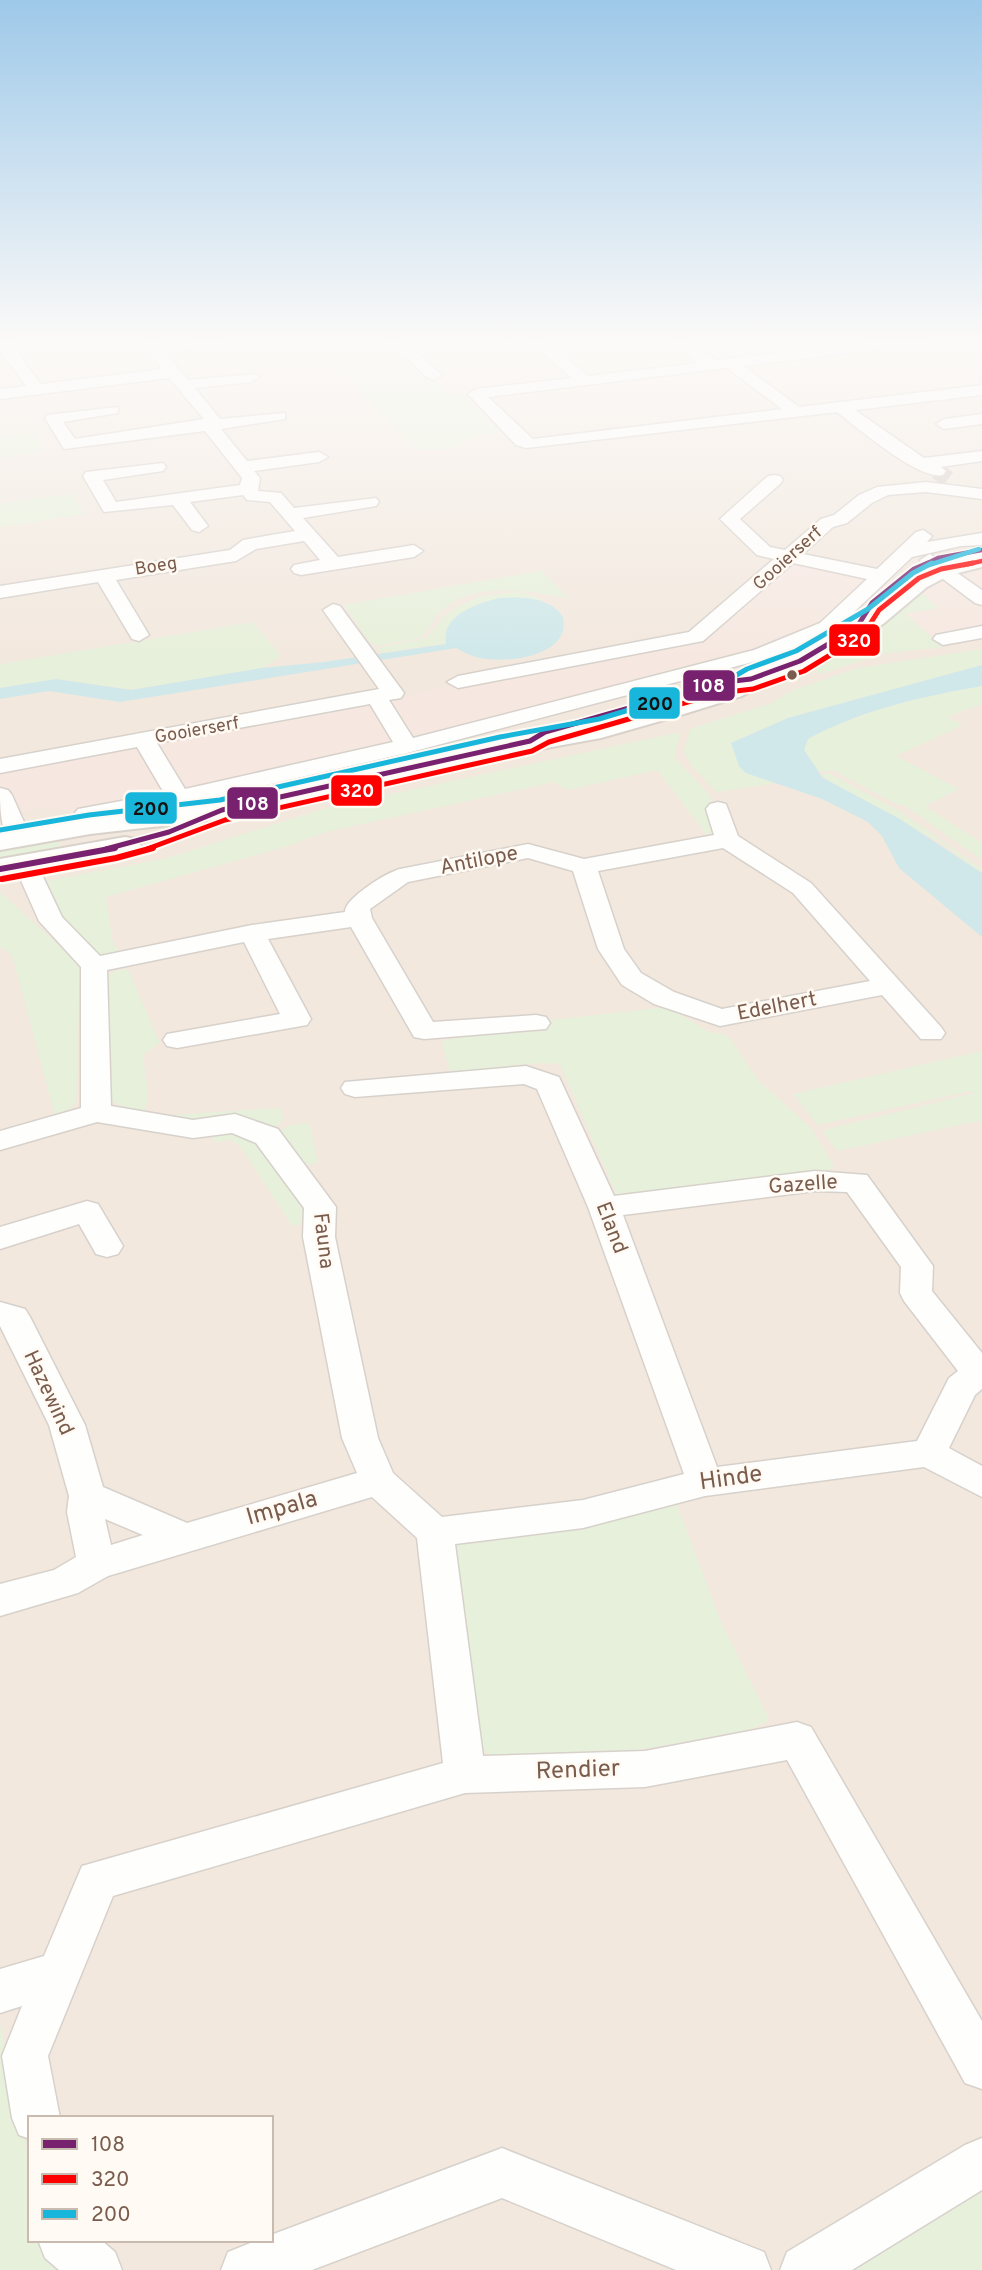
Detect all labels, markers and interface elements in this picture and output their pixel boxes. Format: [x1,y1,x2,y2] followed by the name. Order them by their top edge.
[749,522,827,596] street label: Gooierserf
[133,552,179,582] street label: Boeg
[828,623,881,657] line badge: 320
[836,630,872,654] text: 320
[785,668,799,682] unlabelled marker
[682,669,736,702] line badge: 108
[693,675,725,699] text: 108
[628,686,681,720] line badge: 200
[637,693,673,717] text: 200
[153,712,241,750] street label: Gooierserf
[330,774,383,807] line badge: 320
[339,780,375,804] text: 320
[226,786,279,820] line badge: 108
[124,791,178,825] line badge: 200
[237,793,269,817] text: 108
[133,798,169,822] text: 200
[438,840,520,882] street label: Antilope
[735,986,819,1028] street label: Edelhert
[767,1169,839,1201] street label: Gazelle
[589,1198,633,1258] street label: Eland
[306,1212,340,1270] street label: Fauna
[17,1346,79,1440] street label: Hazewind
[698,1460,764,1498] street label: Hinde
[243,1485,321,1533] street label: Impala
[535,1755,621,1787] street label: Rendier
[28,2116,273,2242] legend
[91,2132,125,2159] text: 108
[91,2167,130,2194] text: 320
[91,2202,131,2229] text: 200

